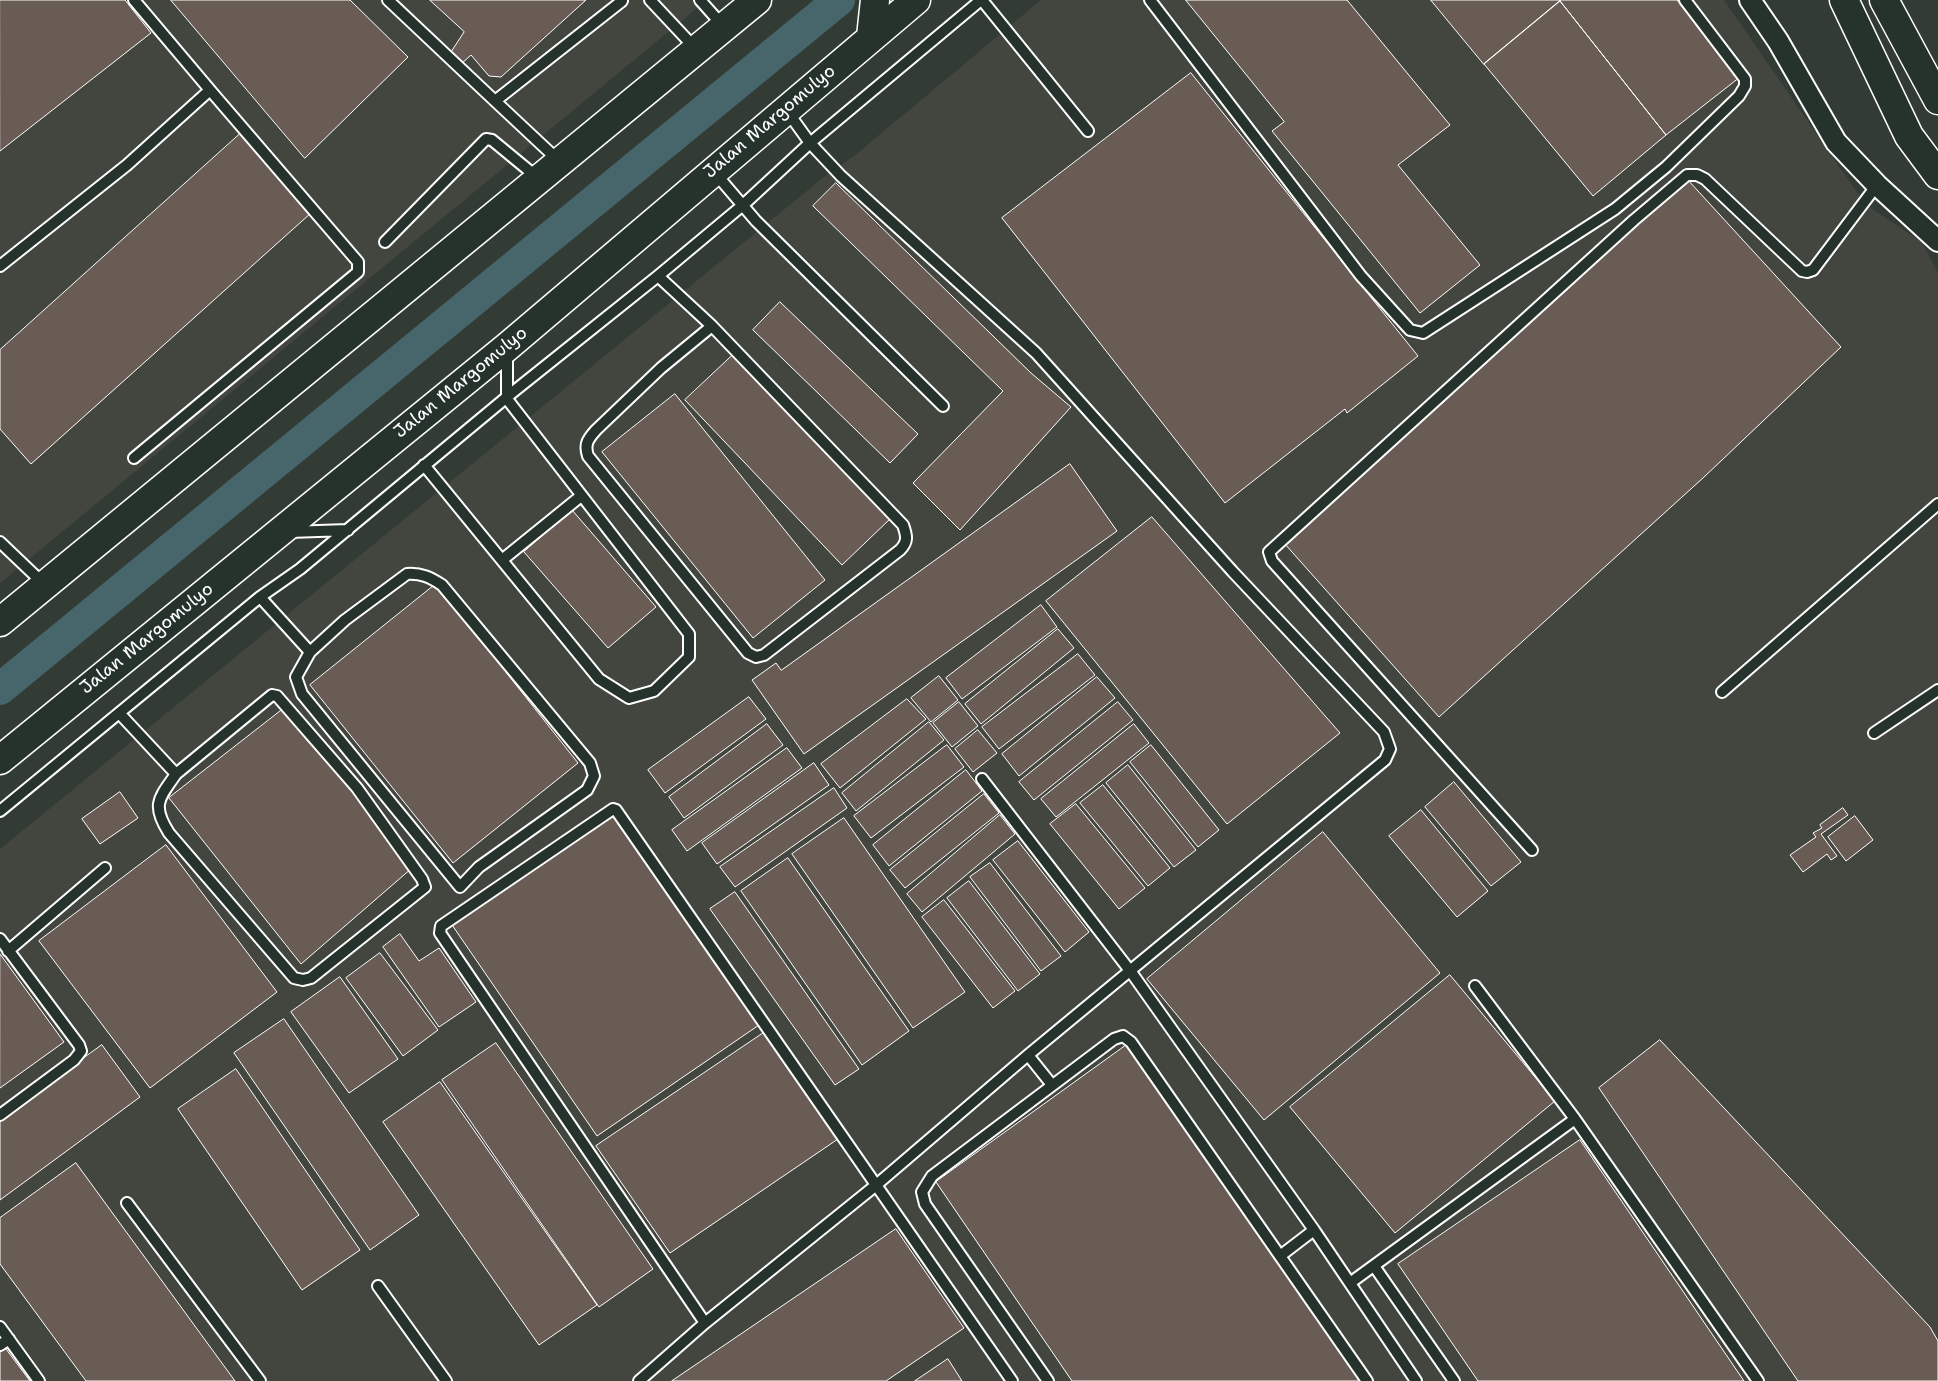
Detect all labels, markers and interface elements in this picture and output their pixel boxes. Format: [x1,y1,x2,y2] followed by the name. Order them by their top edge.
[700,61,840,183] street label: Jalan Margomulyo
[390,323,532,443] street label: Jalan Margomulyo
[76,579,218,699] street label: Jalan Margomulyo

